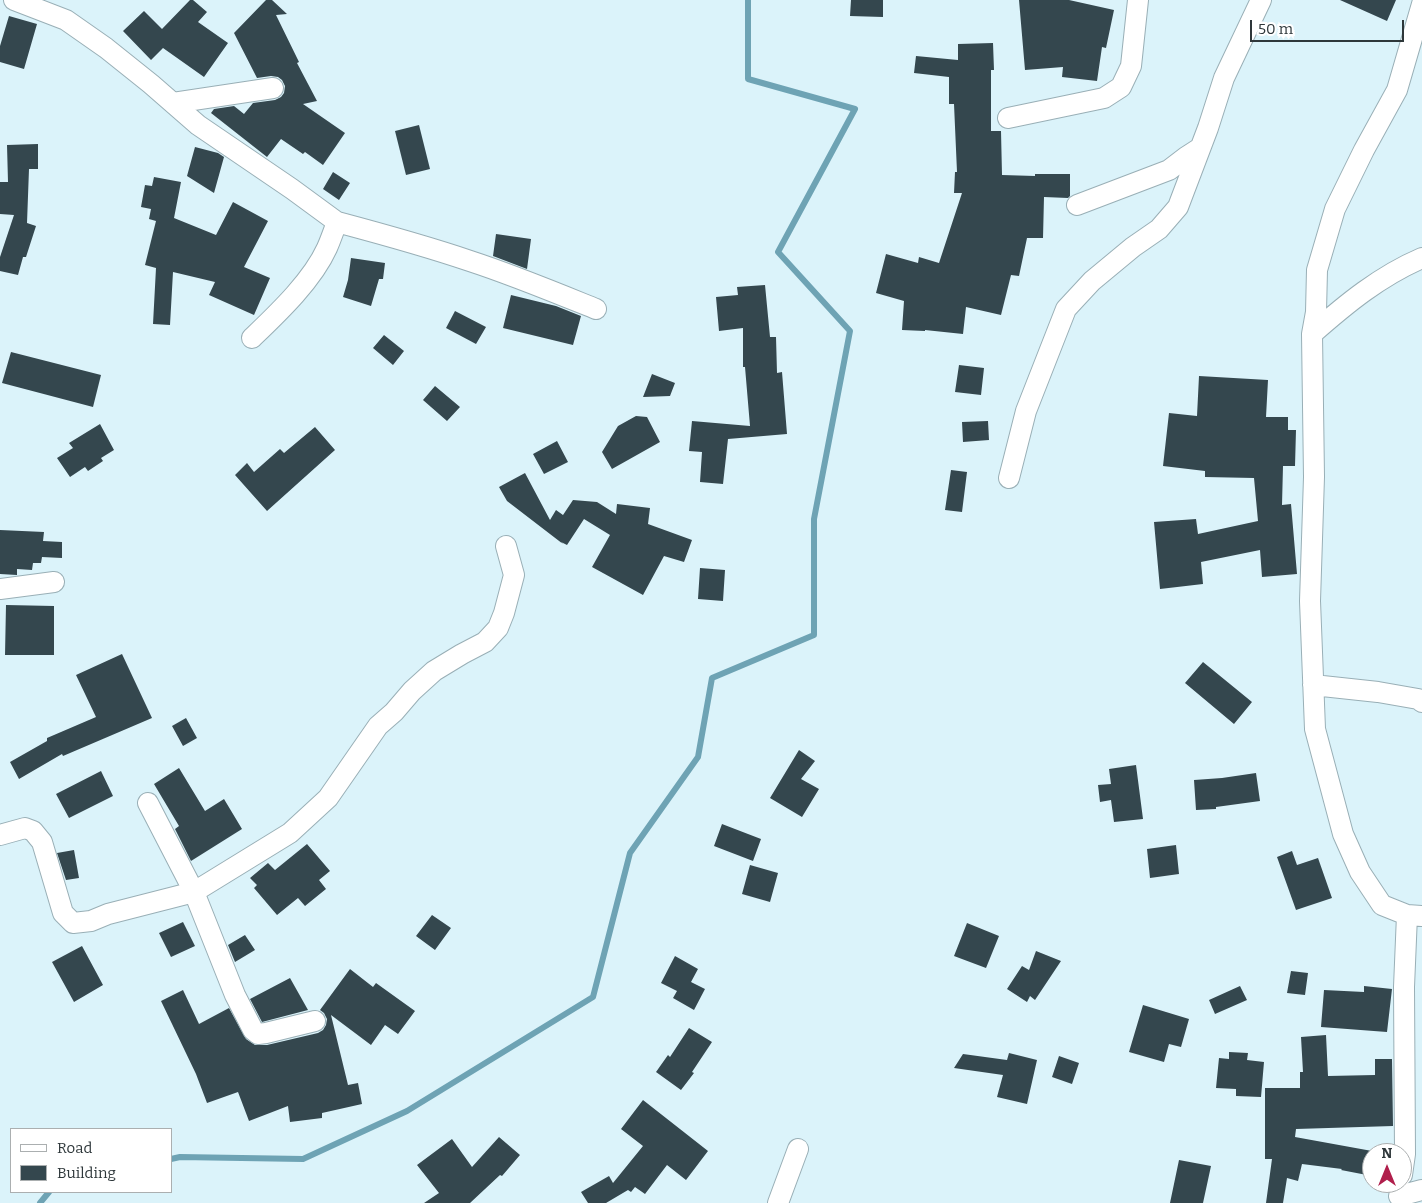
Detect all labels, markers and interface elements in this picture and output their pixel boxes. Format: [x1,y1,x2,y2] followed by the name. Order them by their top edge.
[1252,10,1406,42] scale bar
[1258,20,1293,38] text: 50 m
[10,1128,172,1193] legend
[57,1139,92,1157] text: Road
[1362,1143,1412,1193] north arrow
[1382,1145,1392,1162] text: N
[57,1164,116,1182] text: Building

